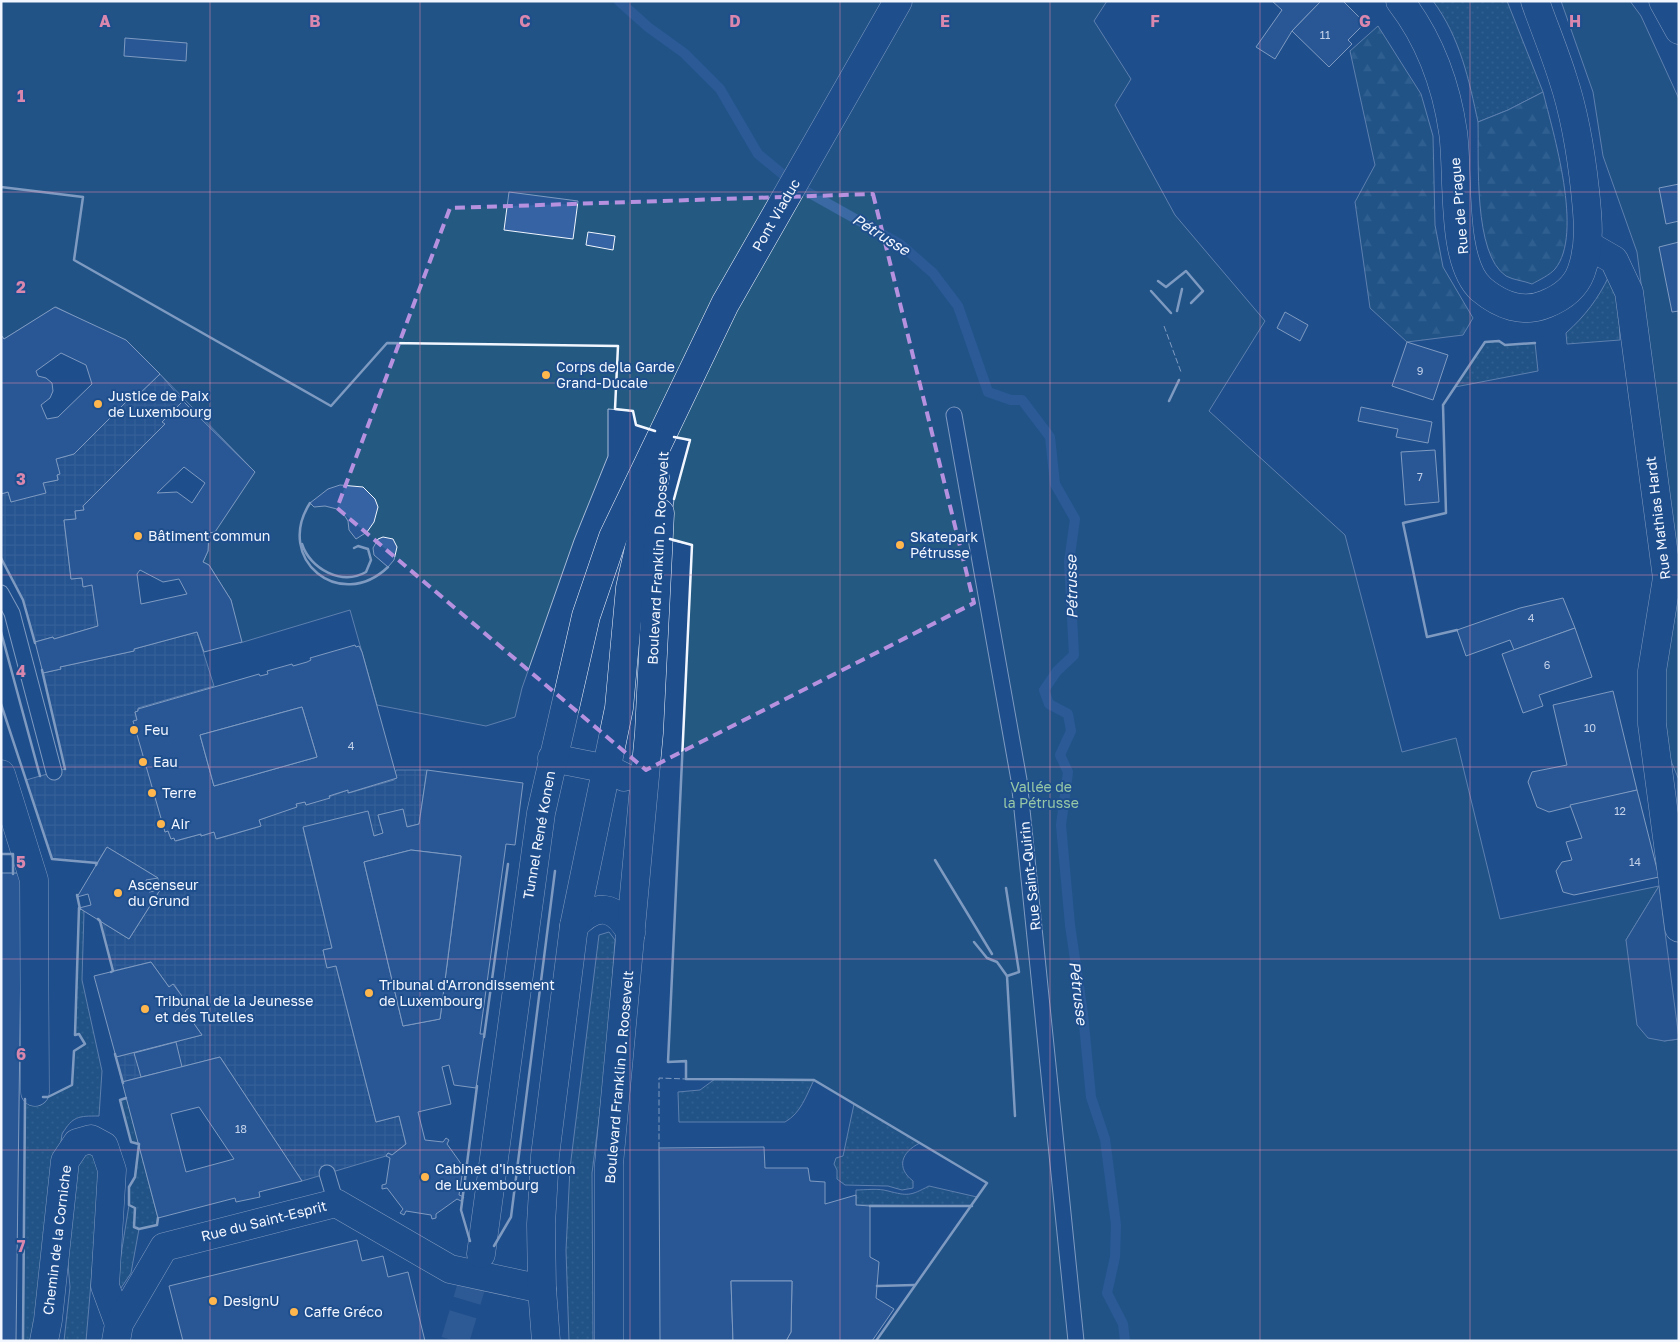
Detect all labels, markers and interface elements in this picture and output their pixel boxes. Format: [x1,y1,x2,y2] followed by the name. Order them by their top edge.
[99,11,111,31] text: A
[309,11,321,31] text: B
[519,11,531,31] text: C
[729,11,741,31] text: D
[940,11,950,31] text: E
[1150,11,1160,31] text: F
[1359,11,1371,31] text: G
[1569,11,1581,31] text: H
[1320,28,1330,41] house number: 11
[17,86,25,106] text: 1
[1446,157,1471,255] street label: Rue de Prague
[748,175,803,254] street label: Pont Viaduc
[850,210,914,259] water label: Pétrusse
[16,277,26,297] text: 2
[556,358,675,391] place label: Corps de la Garde Grand-Ducale
[1417,364,1423,377] house number: 9
[540,369,552,381] marker: Corps de la Garde Grand-Ducale
[108,387,212,420] place label: Justice de Paix de Luxembourg
[92,398,104,410] marker: Justice de Paix de Luxembourg
[643,451,672,665] street label: Boulevard Franklin D. Roosevelt
[1642,455,1673,581] street label: Rue Mathias Hardt
[16,469,26,489] text: 3
[1417,470,1423,483] house number: 7
[148,527,270,544] place label: Bâtiment commun
[910,528,978,561] place label: Skatepark Pétrusse
[132,530,144,542] marker: Bâtiment commun
[894,539,906,551] marker: Skatepark Pétrusse
[1061,554,1081,619] water label: Pétrusse
[1528,611,1535,624] house number: 4
[1544,658,1551,671] house number: 6
[16,661,26,681] text: 4
[144,721,169,738] place label: Feu
[1584,721,1596,734] house number: 10
[128,724,140,736] marker: Feu
[348,739,355,752] house number: 4
[153,753,178,770] place label: Eau
[137,756,149,768] marker: Eau
[519,769,558,900] street label: Tunnel René Konen
[1003,778,1079,811] park label: Vallée de la Pétrusse
[162,784,196,801] place label: Terre
[146,787,158,799] marker: Terre
[1614,804,1626,817] house number: 12
[171,815,190,832] place label: Air
[155,818,167,830] marker: Air
[1015,821,1044,931] street label: Rue Saint-Quirin
[16,852,26,872] text: 5
[1629,855,1641,868] house number: 14
[128,876,199,909] place label: Ascenseur du Grund
[112,887,124,899] marker: Ascenseur du Grund
[1066,960,1092,1027] water label: Pétrusse
[601,970,636,1184] street label: Boulevard Franklin D. Roosevelt
[379,976,555,1009] place label: Tribunal d'Arrondissement de Luxembourg
[363,987,375,999] marker: Tribunal d'Arrondissement de Luxembourg
[155,992,313,1025] place label: Tribunal de la Jeunesse et des Tutelles
[139,1003,151,1015] marker: Tribunal de la Jeunesse et des Tutelles
[16,1044,26,1064] text: 6
[235,1122,247,1135] house number: 18
[435,1160,576,1193] place label: Cabinet d'instruction de Luxembourg
[39,1164,74,1316] street label: Chemin de la Corniche
[419,1171,431,1183] marker: Cabinet d'instruction de Luxembourg
[199,1197,329,1244] street label: Rue du Saint-Esprit
[17,1236,26,1256] text: 7
[223,1292,280,1309] place label: DesignU
[207,1295,219,1307] marker: DesignU
[304,1303,383,1320] place label: Caffe Gréco
[288,1306,300,1318] marker: Caffe Gréco

